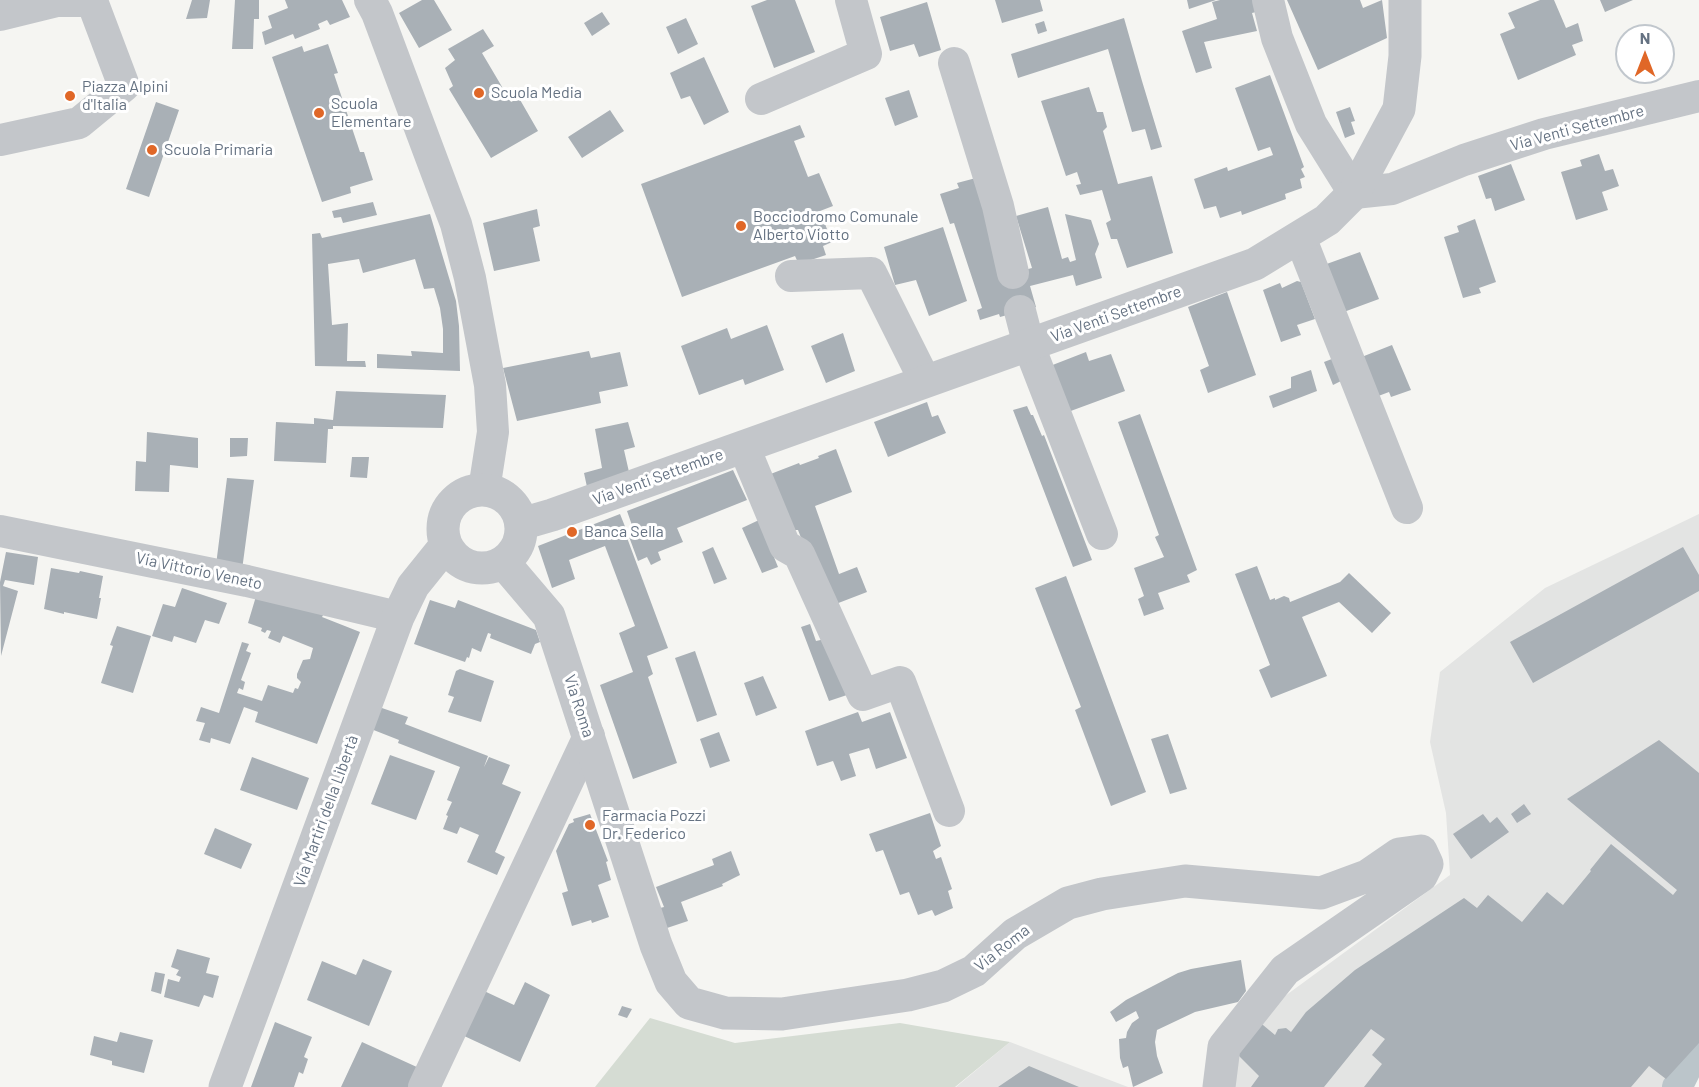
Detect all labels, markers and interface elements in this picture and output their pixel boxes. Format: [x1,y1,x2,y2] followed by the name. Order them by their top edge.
[1615,24,1675,84] north arrow
[1640,28,1650,47] text: N
[82,77,168,115] place label: Piazza Alpini d'Italia
[491,83,582,103] place label: Scuola Media
[472,86,486,100] marker: Scuola Media
[63,89,77,103] marker: Piazza Alpini d'Italia
[331,94,411,132] place label: Scuola Elementare
[1508,101,1646,155] street label: Via Venti Settembre
[312,106,326,120] marker: Scuola Elementare
[164,140,273,160] place label: Scuola Primaria
[145,143,159,157] marker: Scuola Primaria
[753,207,919,245] place label: Bocciodromo Comunale Alberto Viotto
[734,219,748,233] marker: Bocciodromo Comunale Alberto Viotto
[1048,281,1184,347] street label: Via Venti Settembre
[590,444,726,510] street label: Via Venti Settembre
[584,522,664,542] place label: Banca Sella
[565,525,579,539] marker: Banca Sella
[134,548,264,594] street label: Via Vittorio Veneto
[560,672,598,740] street label: Via Roma
[290,733,362,889] street label: Via Martiri della Libertà
[602,806,706,844] place label: Farmacia Pozzi Dr. Federico
[583,818,597,832] marker: Farmacia Pozzi Dr. Federico
[971,921,1033,975] street label: Via Roma

